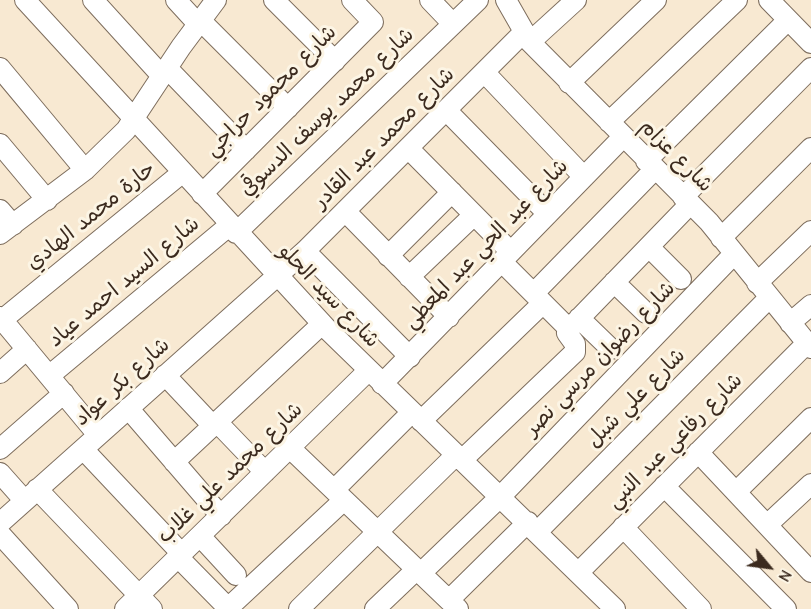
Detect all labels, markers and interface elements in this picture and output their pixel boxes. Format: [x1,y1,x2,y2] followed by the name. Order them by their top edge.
[200,20,342,162] street label: شارع محمود حراجي
[235,22,419,202] street label: شارع محمد يوسف الدسوقي
[308,62,460,214] street label: شارع محمد عبد القادر
[634,114,718,198] street label: شارع عزام
[398,154,574,334] street label: شارع عبد الحي عبد المعطي
[21,156,161,276] street label: حارة محمد الهادي
[43,211,205,353] street label: شارع السيد احمد عياد
[273,239,385,353] street label: شارع سيد الحلو
[519,276,681,442] street label: شارع رضوان مرسي نصر
[69,333,175,431] street label: شارع بكر عواد
[581,343,691,453] street label: شارع علي شبل
[602,368,748,514] street label: شارع رفاعي عبد النبي
[152,397,308,549] street label: شارع محمد علي غلاب
[739,537,799,597] north arrow
[774,567,795,585] text: N

